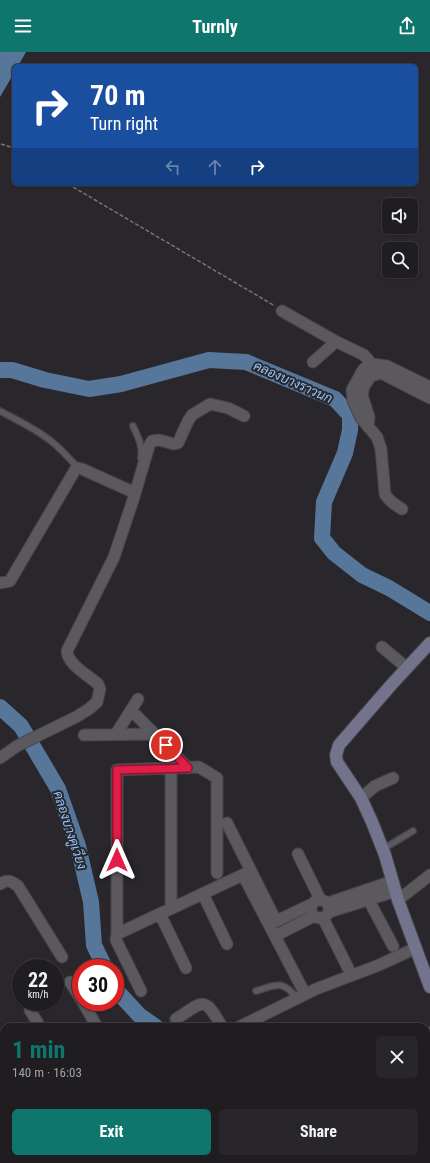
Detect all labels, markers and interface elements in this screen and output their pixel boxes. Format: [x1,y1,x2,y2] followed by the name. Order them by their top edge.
[12,15,34,37] icon: menu
[396,15,418,37] icon: share
[192,16,238,37] text: Turnly
[90,79,146,112] text: 70 m
[24,80,76,132] icon: right
[90,113,158,134] text: Turn right
[162,156,184,178] icon: left
[204,156,226,178] icon: ahead
[246,156,268,178] icon: right
[382,198,418,278] map controls
[382,198,418,234] button: sound
[382,242,418,278] button: search
[251,358,335,406] water label: คลองบางราวนก
[149,728,183,762] pin
[155,734,177,756] icon: arrive
[48,788,92,872] water label: คลองบางคูเวียง
[96,839,138,881] position arrow
[72,959,124,1011] speed limit sign: 30
[28,968,48,992] text: 22
[28,989,48,1000] text: km/h
[12,1036,65,1064] text: 1 min
[376,1036,418,1078] button: close
[12,1065,82,1080] text: 140 m · 16:03
[12,1109,211,1155] button: Exit
[219,1109,418,1155] button: Share

